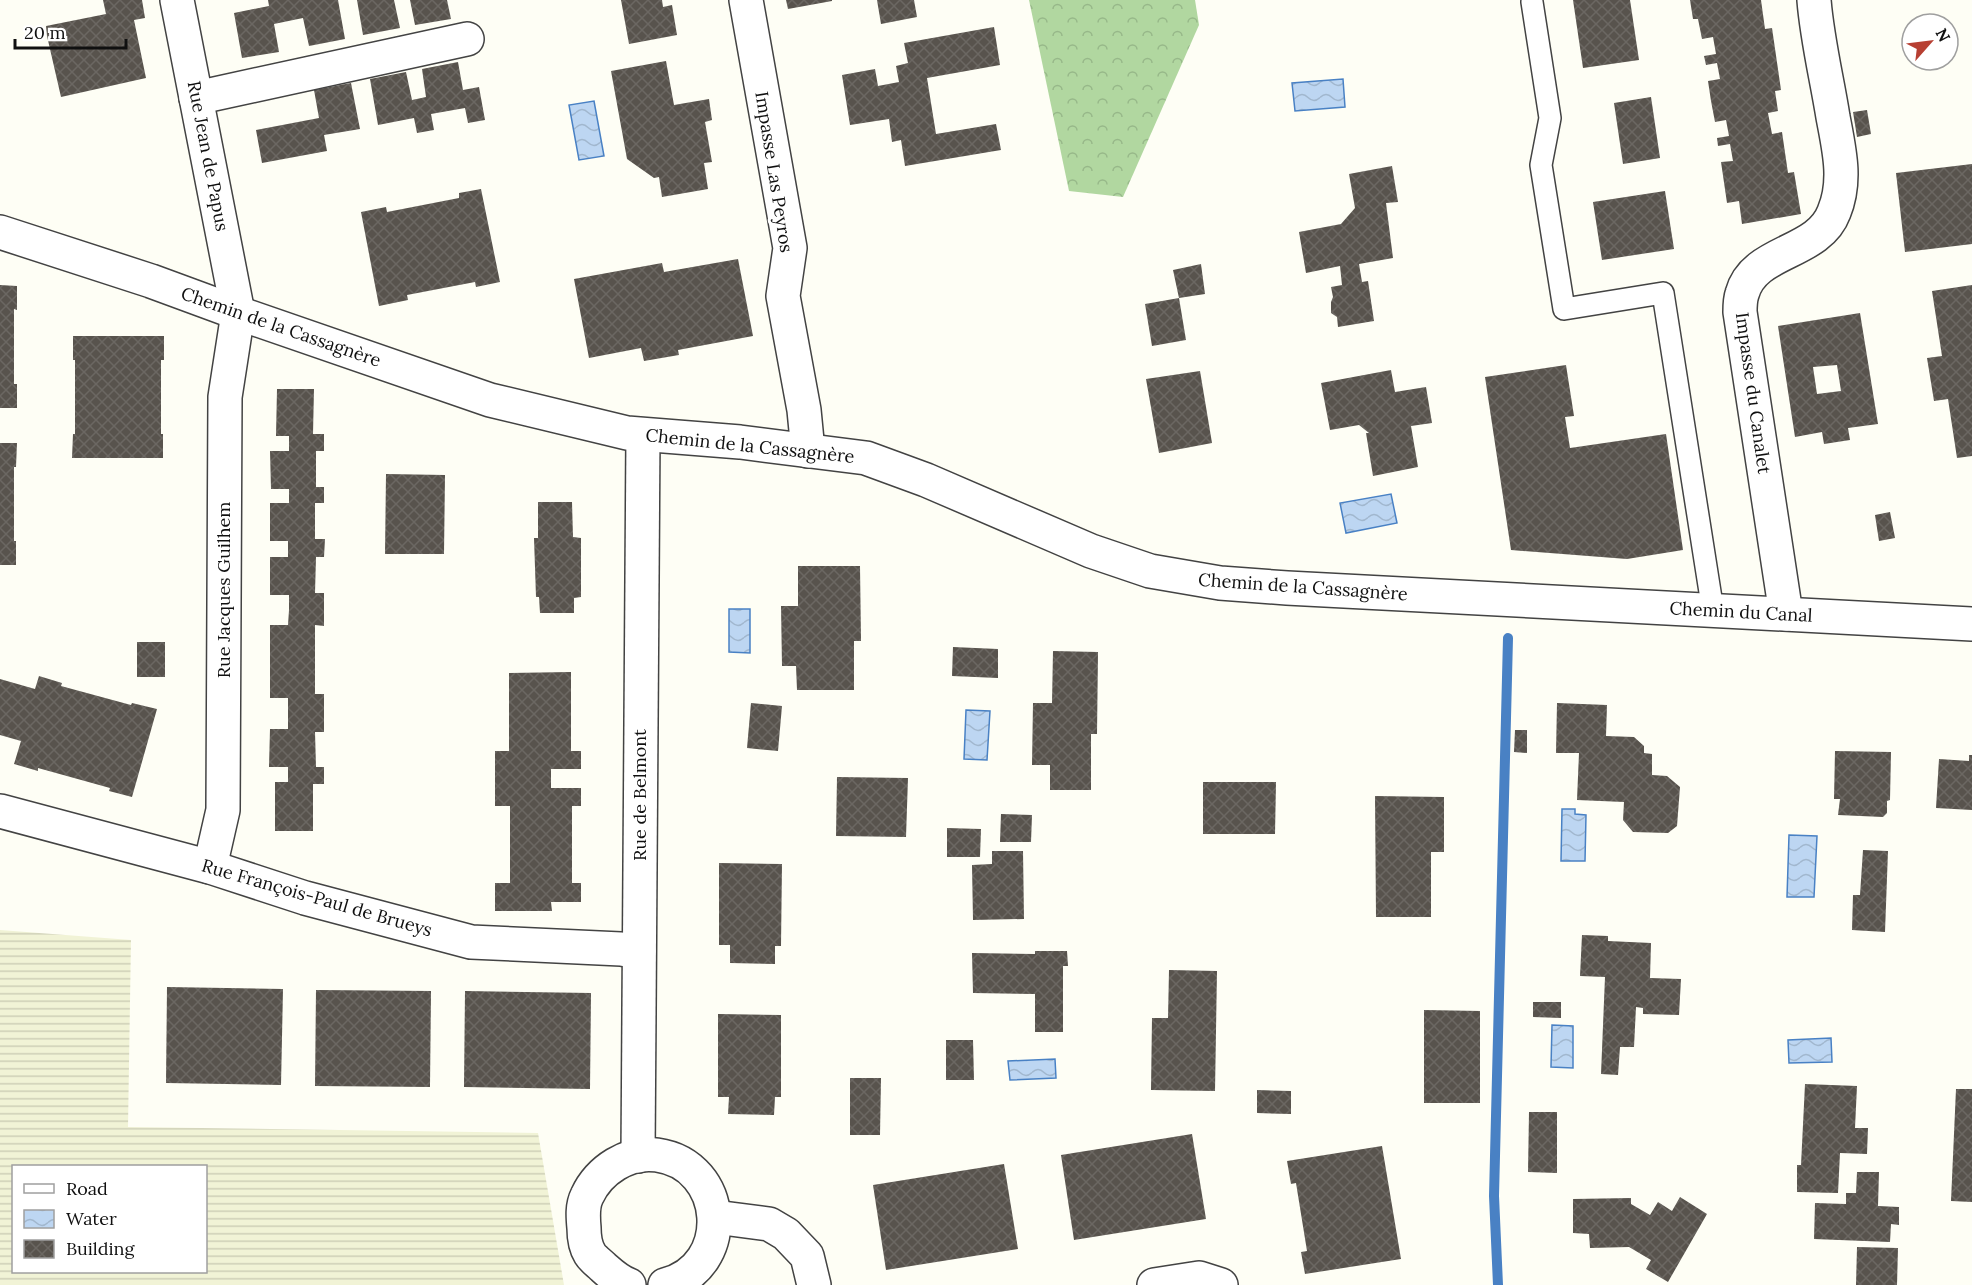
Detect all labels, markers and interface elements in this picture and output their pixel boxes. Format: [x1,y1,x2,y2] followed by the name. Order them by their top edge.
[15,12,126,50] scale bar
[1900,12,1960,72] north arrow
[24,21,66,44] text: 20 m
[1932,25,1955,45] text: N
[183,79,234,233] street label: Rue Jean de Papus
[750,90,799,254] street label: Impasse Las Peyros
[178,281,384,372] street label: Chemin de la Cassagnère
[1731,311,1776,475] street label: Impasse du Canalet
[644,423,856,468] street label: Chemin de la Cassagnère
[212,502,235,678] street label: Rue Jacques Guilhem
[1197,568,1409,605] street label: Chemin de la Cassagnère
[1669,596,1813,627] street label: Chemin du Canal
[628,729,651,861] street label: Rue de Belmont
[199,854,435,941] street label: Rue François-Paul de Brueys
[12,1165,207,1273] legend
[66,1177,108,1200] text: Road
[66,1207,117,1230] text: Water
[66,1237,136,1260] text: Building

